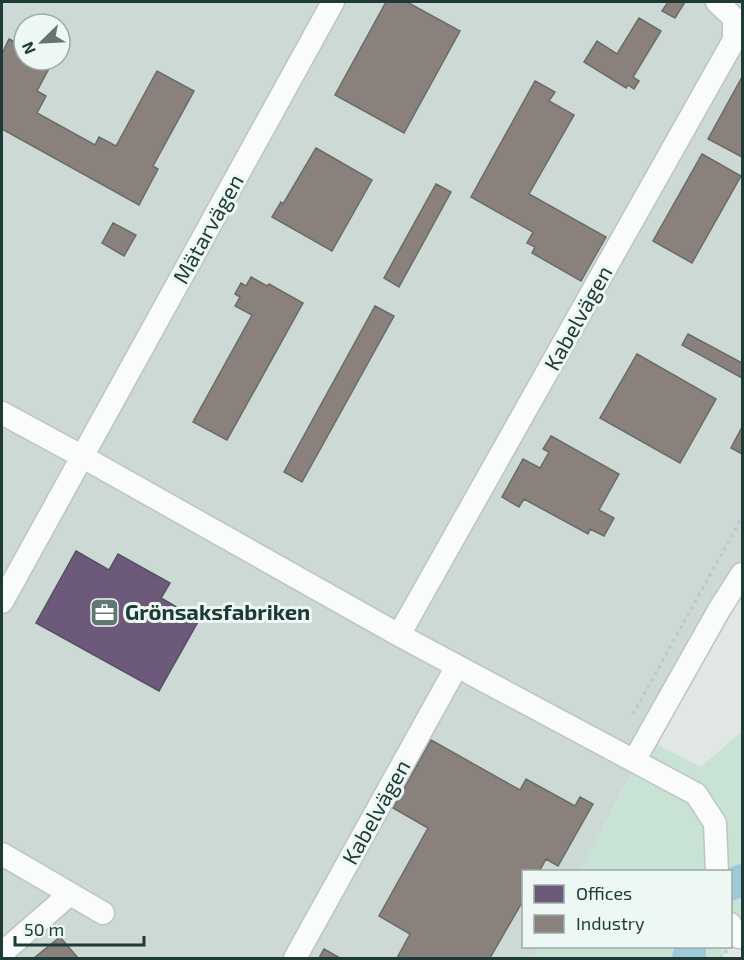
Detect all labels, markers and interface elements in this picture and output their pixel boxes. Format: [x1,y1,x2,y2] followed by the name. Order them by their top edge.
[12,12,72,72] north arrow
[17,39,39,57] text: N
[166,169,248,288] street label: Mätarvägen
[538,261,617,375] street label: Kabelvägen
[88,596,120,628] office icon: Grönsaksfabriken
[125,598,310,624] place label: Grönsaksfabriken
[336,755,415,869] street label: Kabelvägen
[522,870,732,948] legend
[576,882,632,904] text: Offices
[15,909,144,947] scale bar
[576,912,645,934] text: Industry
[24,918,64,940] text: 50 m

